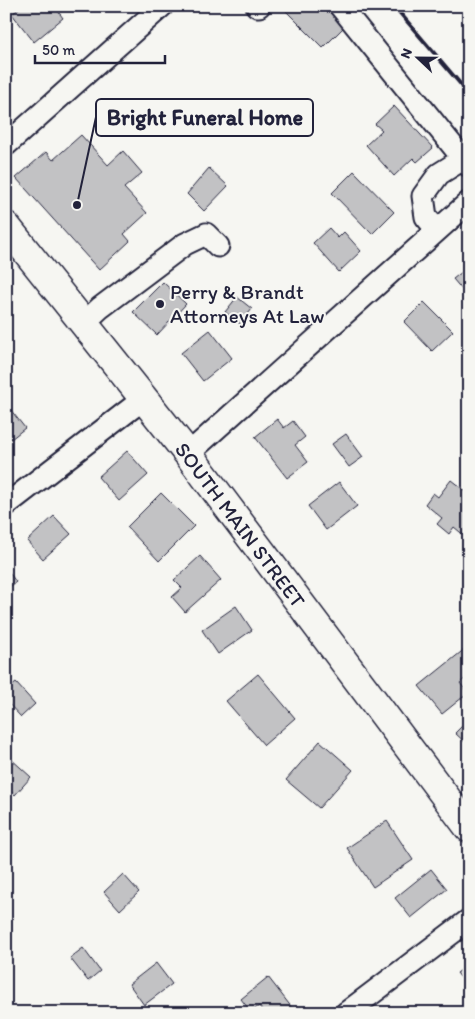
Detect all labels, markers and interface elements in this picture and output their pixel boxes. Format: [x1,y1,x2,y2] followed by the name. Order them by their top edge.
[35,32,165,64] scale bar
[392,32,442,82] north arrow
[42,41,75,59] text: 50 m
[397,46,416,61] text: N
[96,99,313,136] callout: Bright Funeral Home
[107,104,304,131] text: Bright Funeral Home
[170,279,325,328] place label: Perry & Brandt Attorneys At Law
[154,298,166,310] marker: Perry & Brandt Attorneys At Law
[170,437,311,612] street label: SOUTH MAIN STREET

